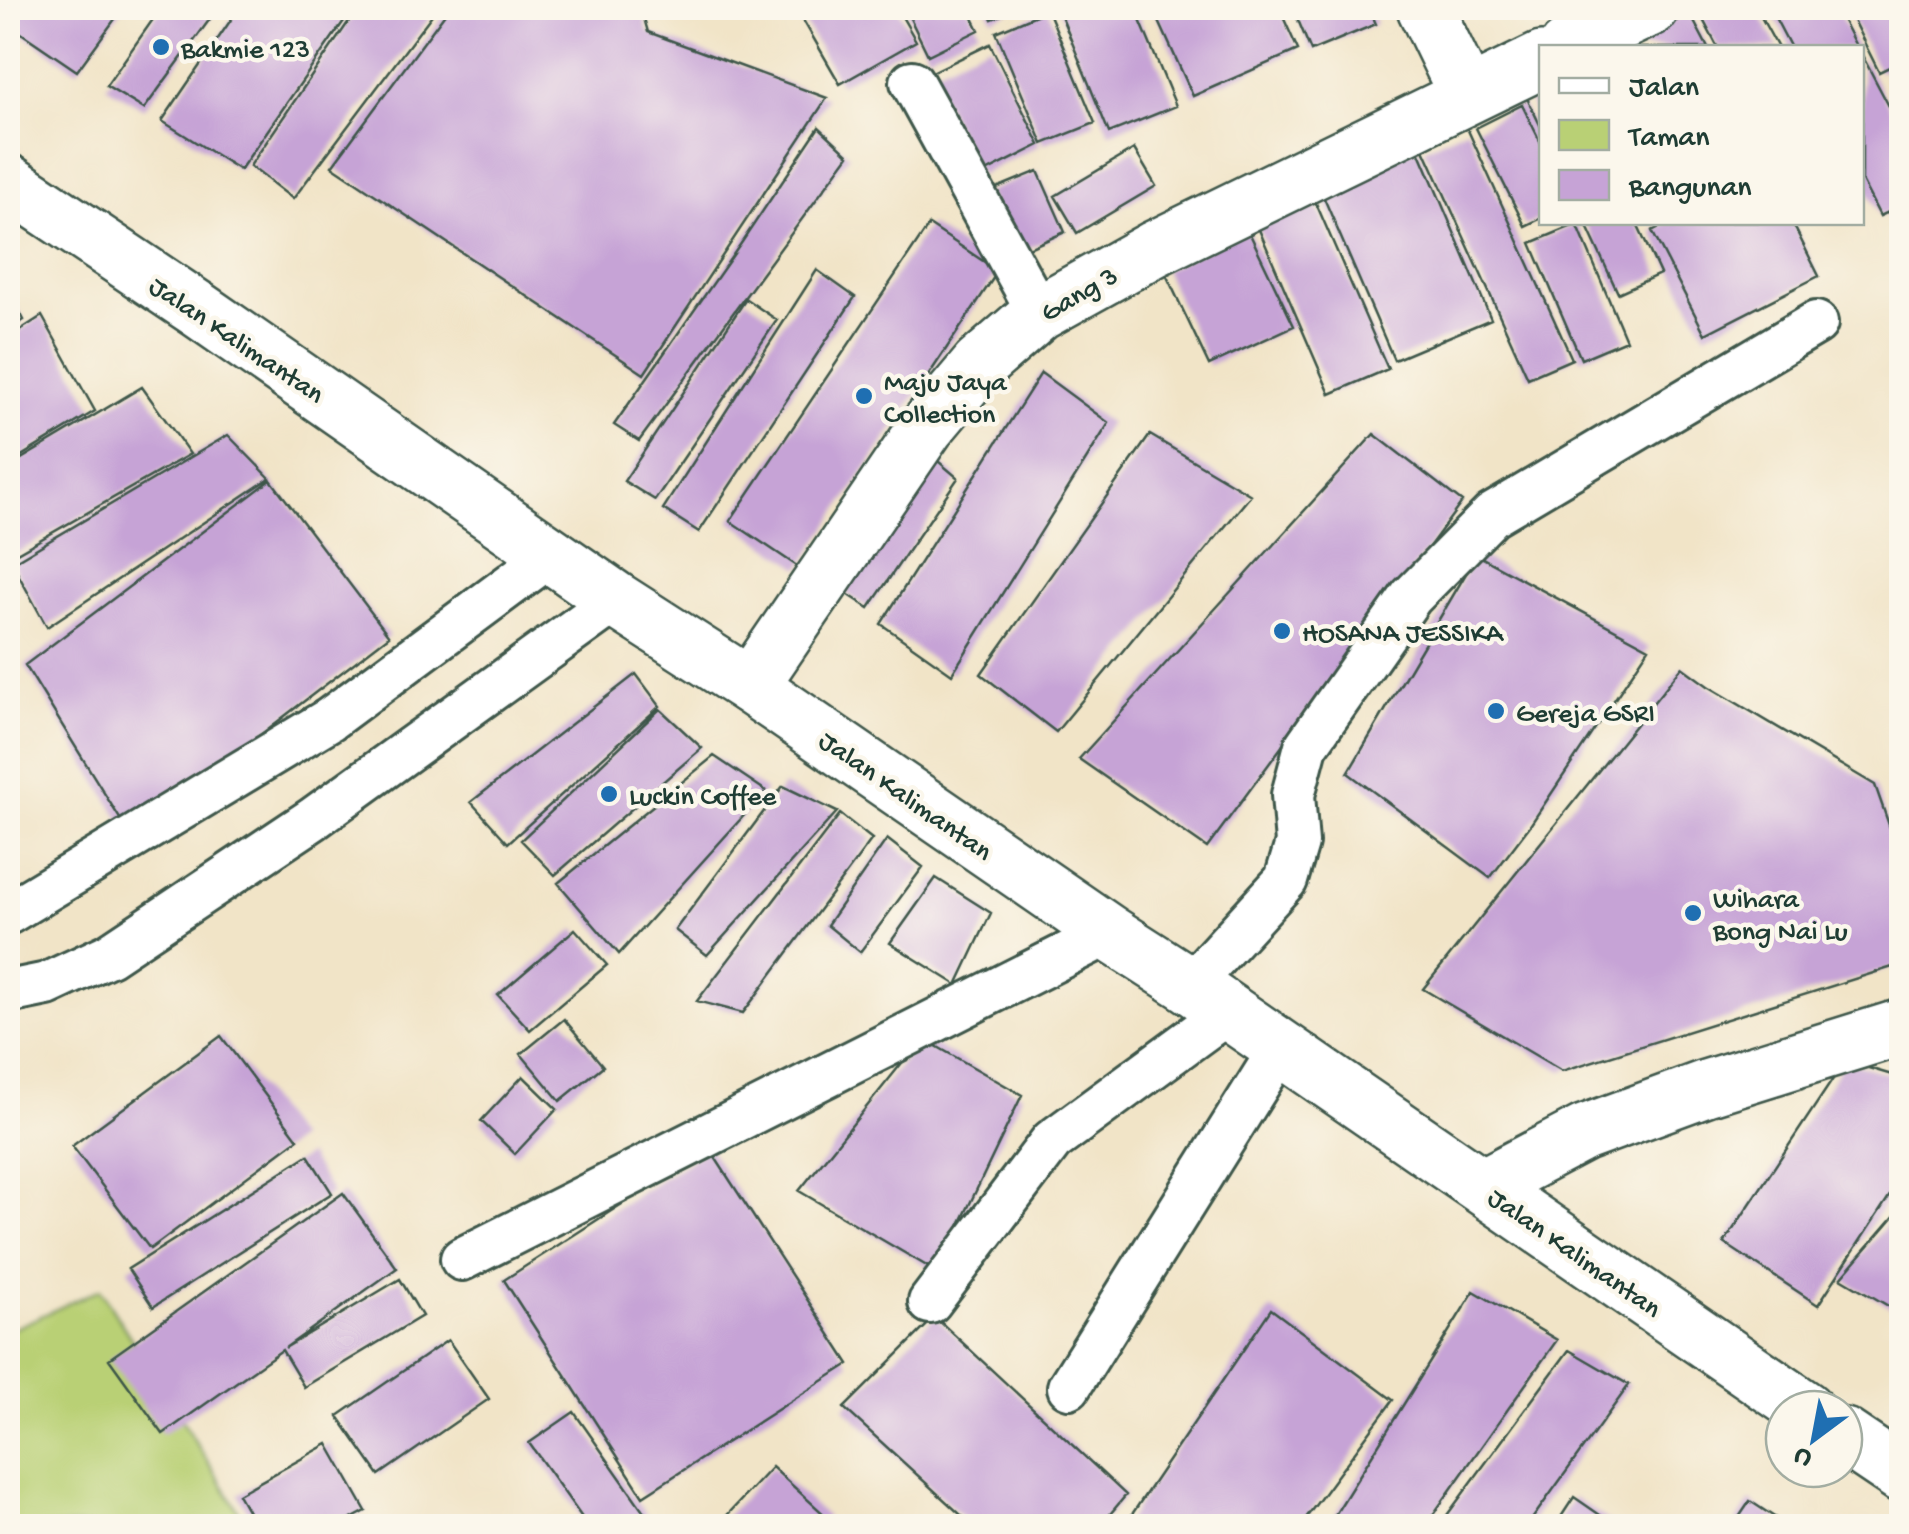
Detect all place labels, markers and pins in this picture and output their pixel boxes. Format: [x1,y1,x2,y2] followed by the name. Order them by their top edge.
[180,35,310,68] place label: Bakmie 123
[150,36,172,58] marker: Bakmie 123
[884,368,1008,433] place label: Maju Jaya Collection
[853,385,875,407] marker: Maju Jaya Collection
[1302,619,1504,652] place label: HOSANA JESSIKA
[1271,620,1293,642] marker: HOSANA JESSIKA
[1516,699,1655,732] place label: Gereja GSRI
[1485,700,1507,722] marker: Gereja GSRI
[629,782,777,815] place label: Luckin Coffee
[598,783,620,805] marker: Luckin Coffee
[1712,885,1848,950] place label: Wihara Bong Nai Lu
[1682,902,1704,924] marker: Wihara Bong Nai Lu

